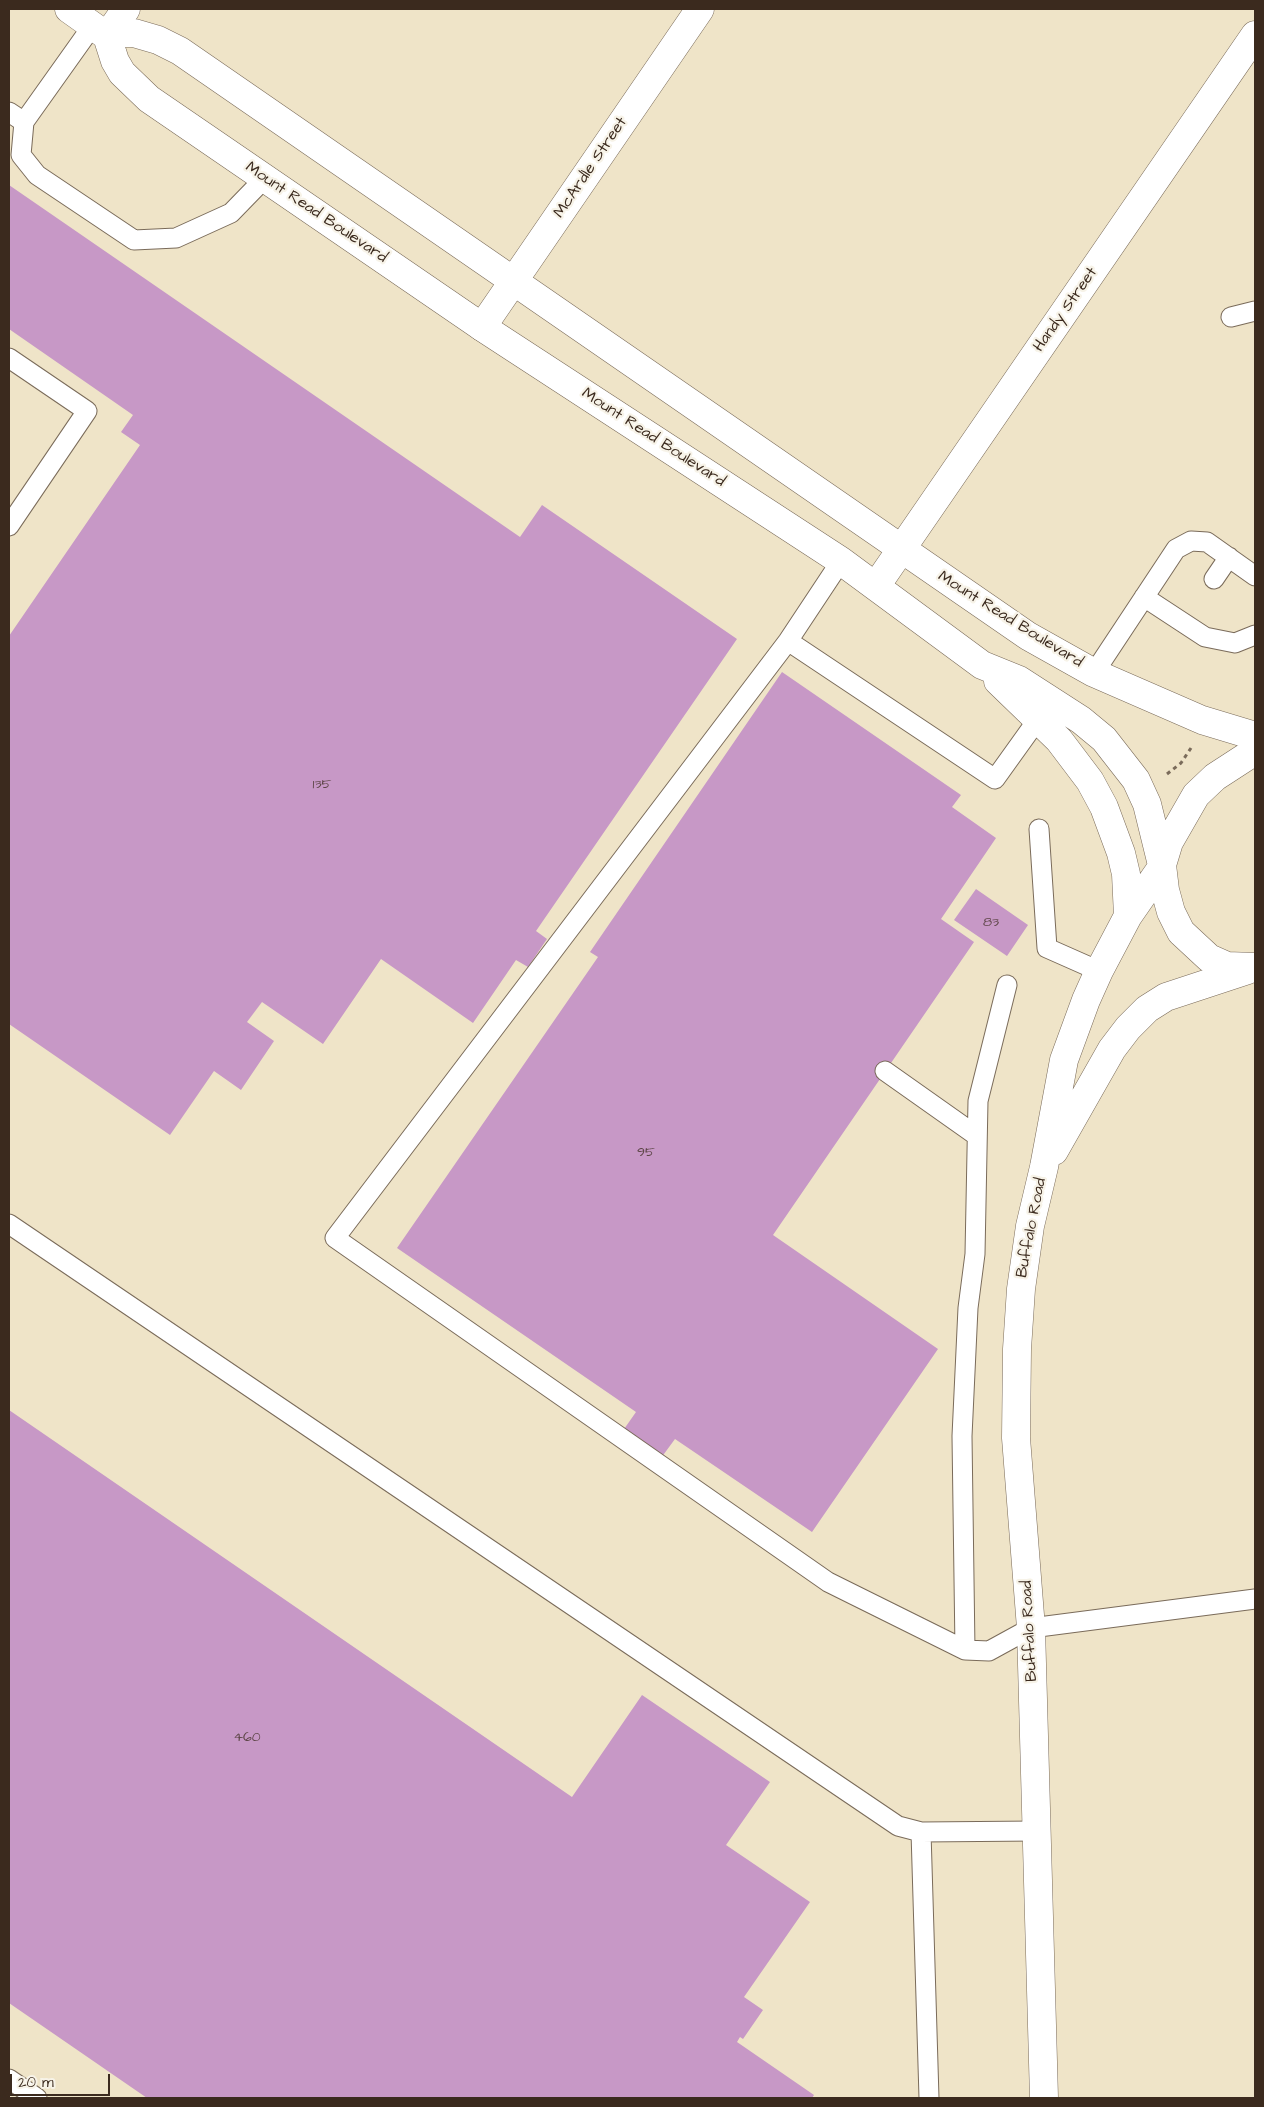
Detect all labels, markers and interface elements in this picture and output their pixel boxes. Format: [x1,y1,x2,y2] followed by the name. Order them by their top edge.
[550,114,632,222] street label: McArdle Street
[241,158,391,268] street label: Mount Read Boulevard
[1030,264,1102,356] street label: Handy Street
[578,384,728,492] street label: Mount Read Boulevard
[934,568,1086,672] street label: Mount Read Boulevard
[313,777,331,793] house number: 135
[983,915,999,931] house number: 83
[637,1145,655,1161] house number: 95
[1013,1176,1051,1280] street label: Buffalo Road
[1018,1580,1042,1682] street label: Buffalo Road
[233,1730,261,1746] house number: 460
[12,2064,112,2096] scale bar
[18,2072,54,2093] text: 20 m

